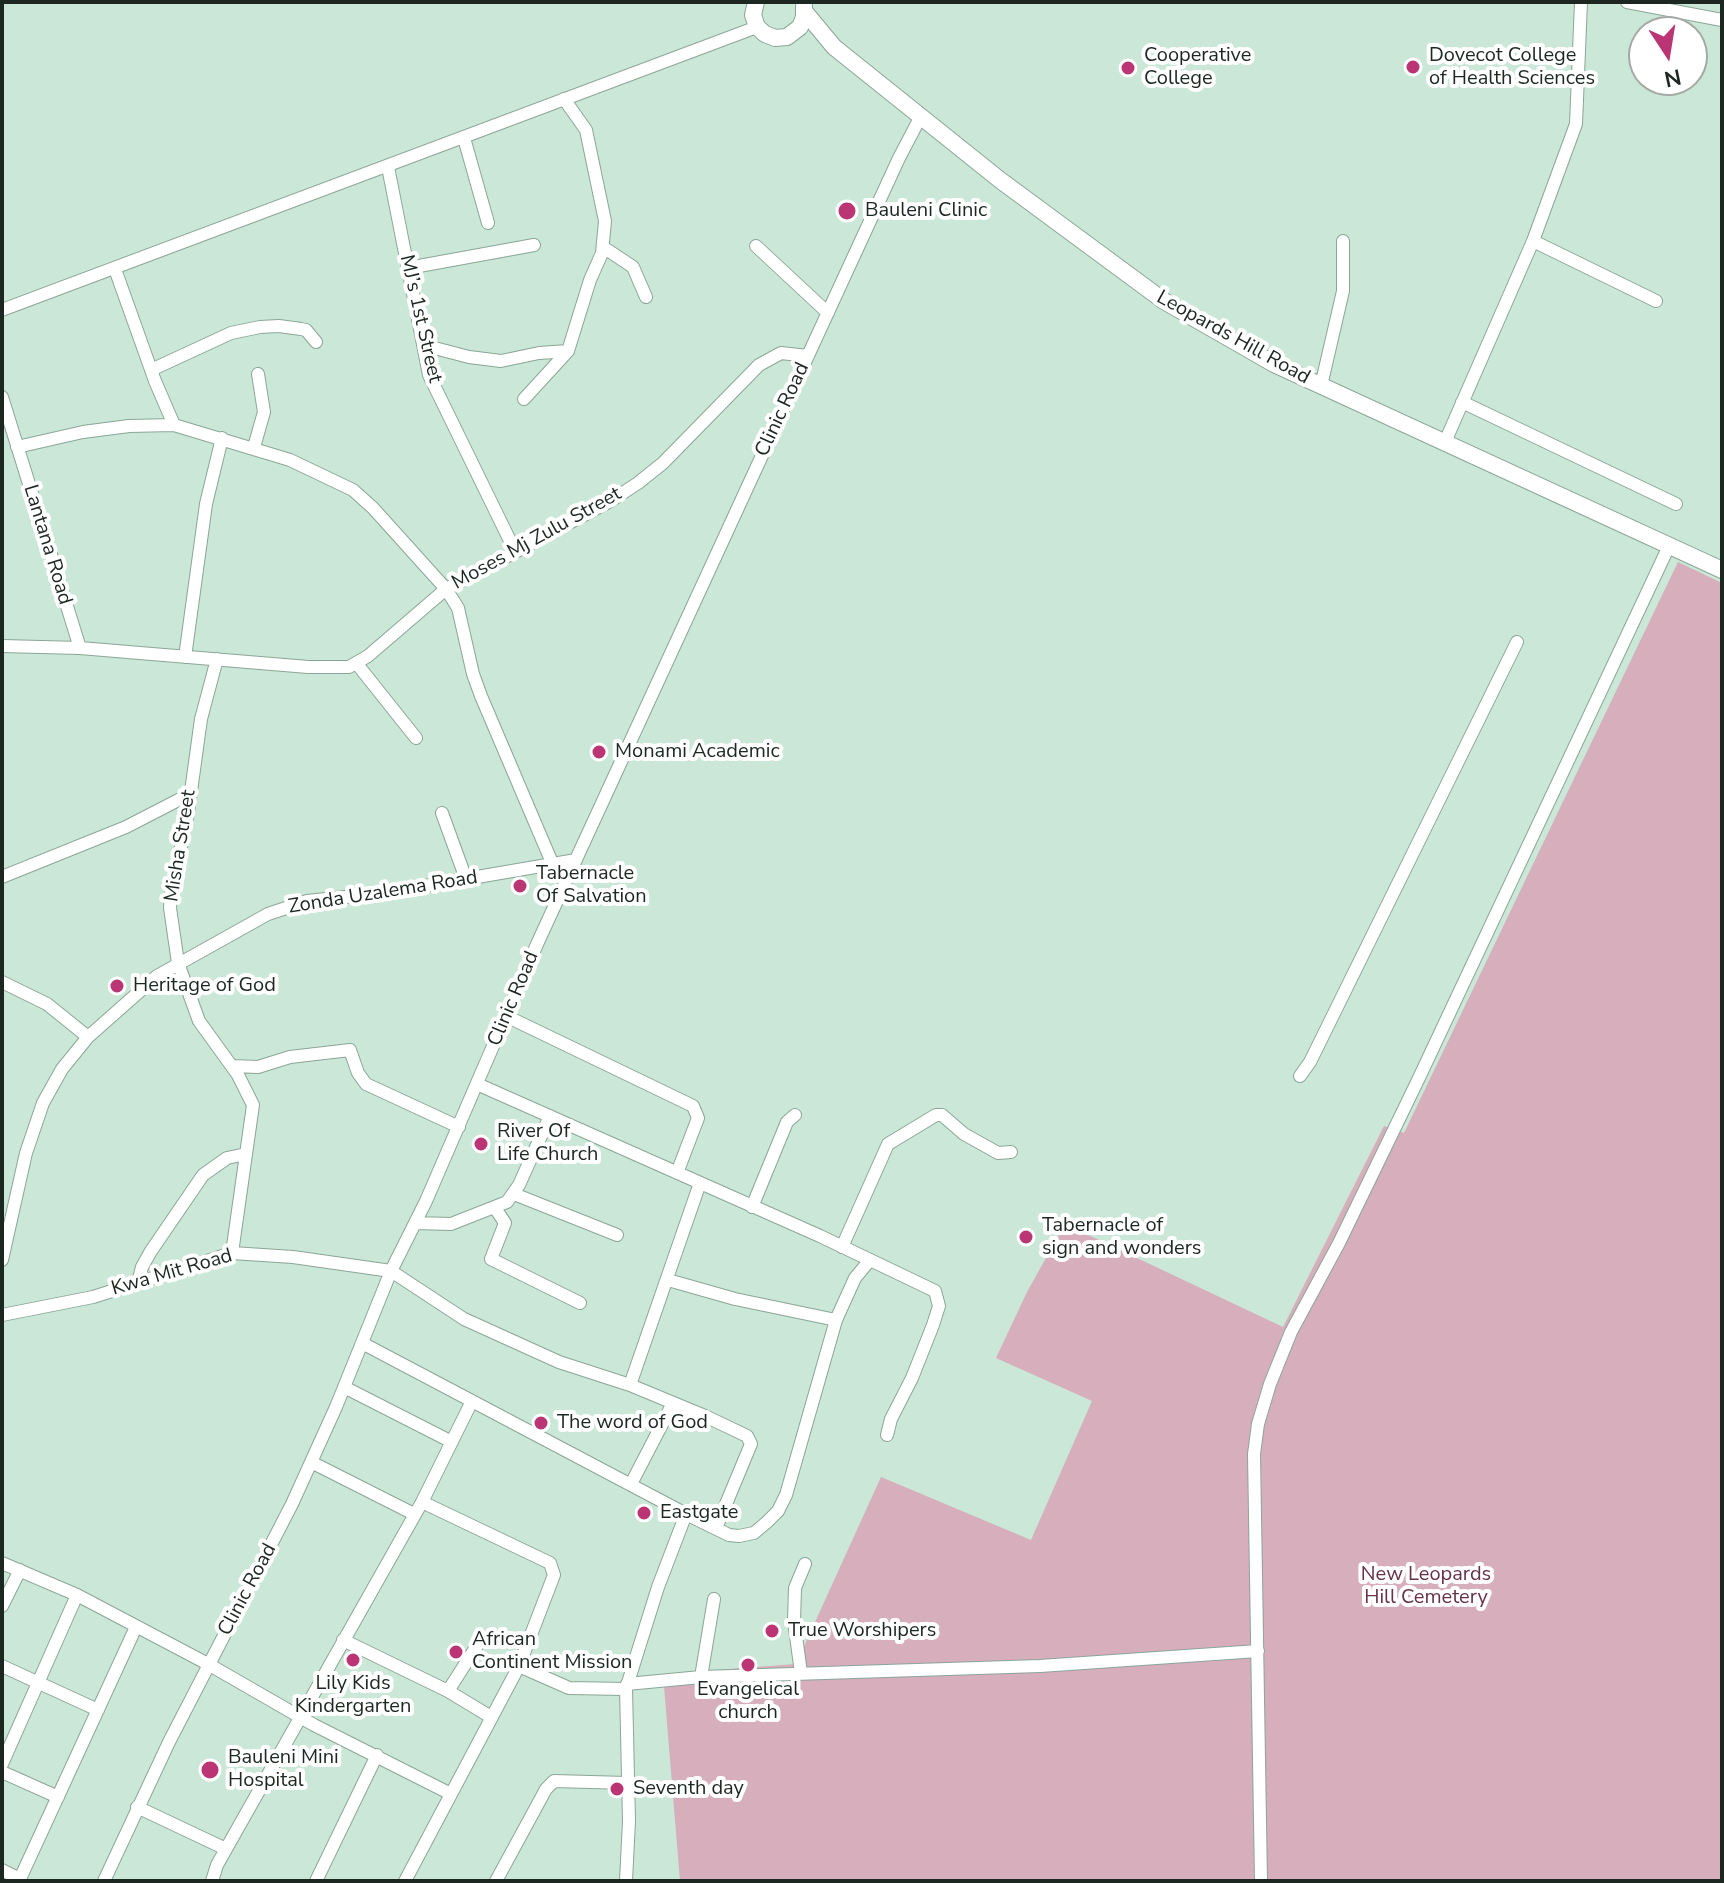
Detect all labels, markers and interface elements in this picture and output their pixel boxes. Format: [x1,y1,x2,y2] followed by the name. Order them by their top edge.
[1628,16,1708,96] north arrow
[1144,44,1251,91] place label: Cooperative College
[1429,44,1595,91] place label: Dovecot College of Health Sciences
[1404,58,1422,76] marker: Dovecot College of Health Sciences
[1119,59,1137,77] marker: Cooperative College
[1661,61,1684,94] text: N
[865,199,987,223] place label: Bauleni Clinic
[836,200,858,222] marker: Bauleni Clinic
[394,253,446,385] street label: MJ’s 1st Street
[1152,286,1314,390] street label: Leopards Hill Road
[751,359,815,461] street label: Clinic Road
[17,482,77,608] street label: Lantana Road
[448,482,626,596] street label: Moses Mj Zulu Street
[615,740,780,764] place label: Monami Academic
[590,743,608,761] marker: Monami Academic
[160,788,202,904] street label: Misha Street
[536,862,647,909] place label: Tabernacle Of Salvation
[287,866,479,920] street label: Zonda Uzalema Road
[511,877,529,895] marker: Tabernacle Of Salvation
[483,948,545,1050] street label: Clinic Road
[133,974,276,998] place label: Heritage of God
[108,977,126,995] marker: Heritage of God
[497,1120,598,1167] place label: River Of Life Church
[472,1135,490,1153] marker: River Of Life Church
[1042,1214,1201,1261] place label: Tabernacle of sign and wonders
[1017,1228,1035,1246] marker: Tabernacle of sign and wonders
[109,1244,235,1302] street label: Kwa Mit Road
[557,1411,708,1435] place label: The word of God
[532,1414,550,1432] marker: The word of God
[660,1501,738,1525] place label: Eastgate
[635,1504,653,1522] marker: Eastgate
[214,1540,282,1640] street label: Clinic Road
[1361,1563,1491,1610] park label: New Leopards Hill Cemetery
[788,1619,936,1643] place label: True Worshipers
[763,1622,781,1640] marker: True Worshipers
[472,1628,632,1675] place label: African Continent Mission
[447,1643,465,1661] marker: African Continent Mission
[344,1651,362,1669] marker: Lily Kids Kindergarten
[739,1656,757,1674] marker: Evangelical church
[295,1672,411,1719] place label: Lily Kids Kindergarten
[697,1678,799,1725] place label: Evangelical church
[228,1746,339,1793] place label: Bauleni Mini Hospital
[199,1759,221,1781] marker: Bauleni Mini Hospital
[633,1777,744,1801] place label: Seventh day
[608,1780,626,1798] marker: Seventh day

